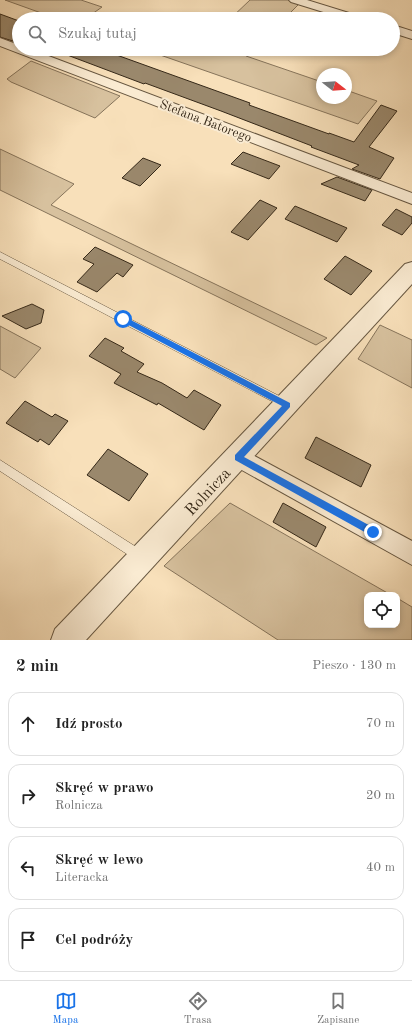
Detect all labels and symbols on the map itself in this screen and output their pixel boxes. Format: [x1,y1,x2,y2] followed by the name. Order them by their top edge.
[316,68,352,104] north arrow
[158,98,253,145] street label: Stefana Batorego
[114,310,132,328] route start
[183,465,234,519] street label: Rolnicza
[364,523,382,541] route end

